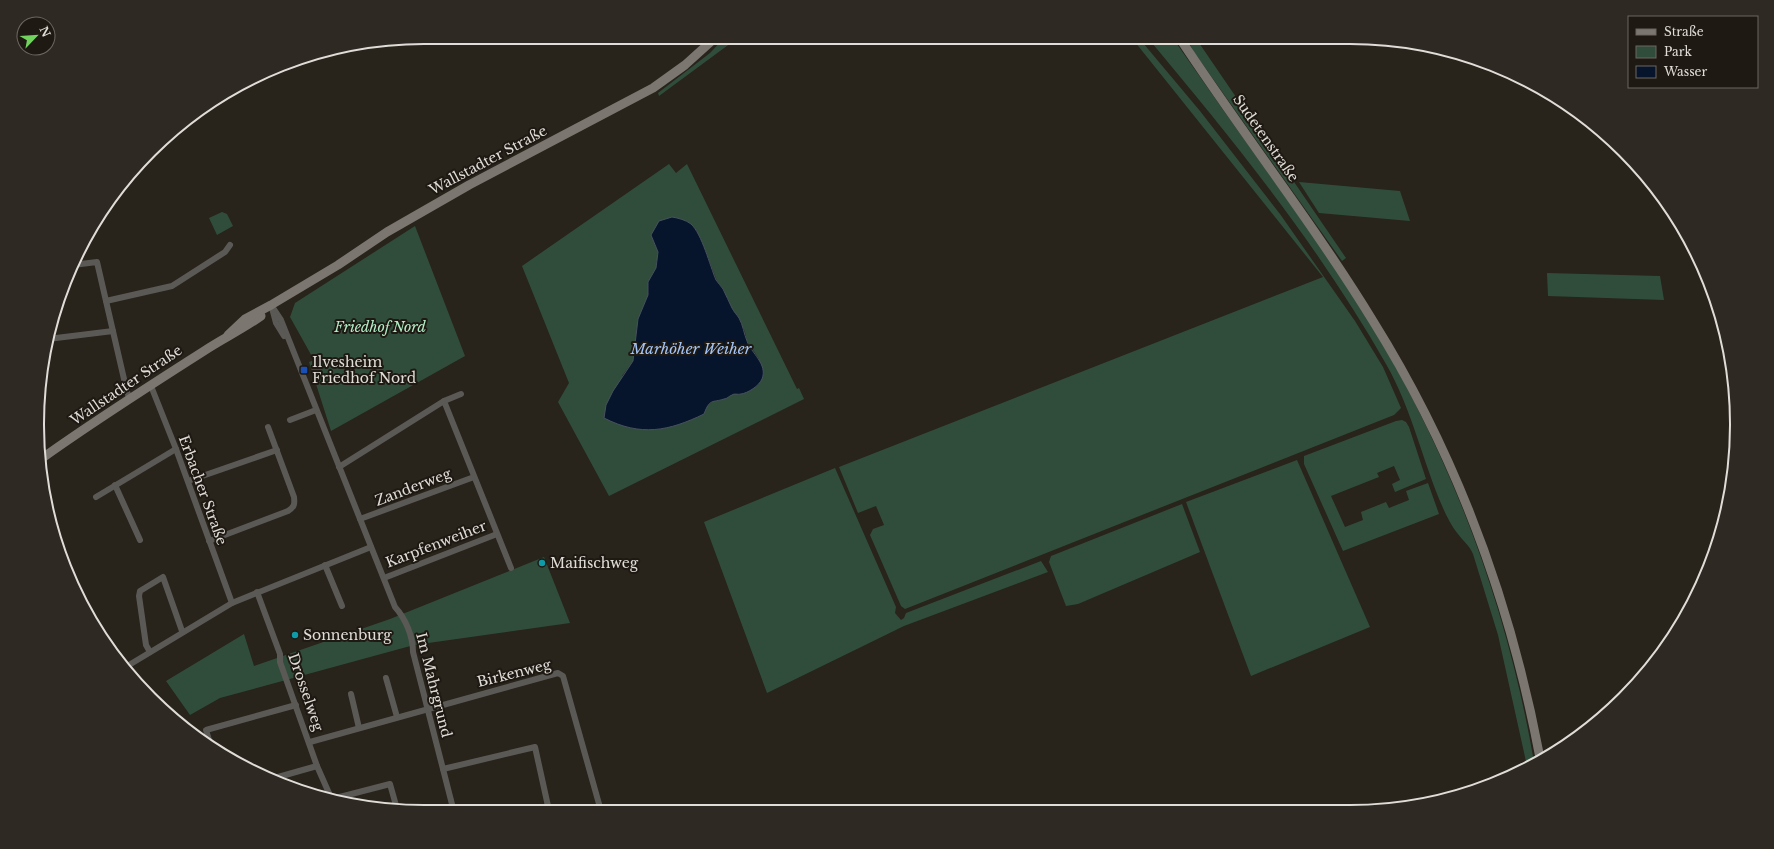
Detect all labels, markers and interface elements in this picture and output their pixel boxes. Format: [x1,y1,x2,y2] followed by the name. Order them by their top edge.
[16,16,56,56] north arrow
[1628,16,1758,88] legend
[37,24,54,40] text: N
[1664,24,1704,39] text: Straße
[1664,44,1692,59] text: Park
[1663,64,1707,79] text: Wasser
[1229,91,1303,185] street label: Sudetenstraße
[425,121,550,199] street label: Wallstadter Straße
[333,318,426,336] park label: Friedhof Nord
[630,339,753,358] water label: Marhöher Weiher
[66,341,185,430] street label: Wallstadter Straße
[312,353,417,387] place label: Ilvesheim Friedhof Nord
[299,365,309,375] marker: Ilvesheim Friedhof Nord
[175,433,231,547] street label: Erbacher Straße
[372,464,454,510] street label: Zanderweg
[383,516,489,572] street label: Karpfenweiher
[550,554,639,572] place label: Maifischweg
[537,558,547,568] marker: Maifischweg
[303,626,392,644] place label: Sonnenburg
[290,630,300,640] marker: Sonnenburg
[412,631,456,740] street label: Im Mahrgrund
[284,651,328,734] street label: Drosselweg
[475,655,554,691] street label: Birkenweg

